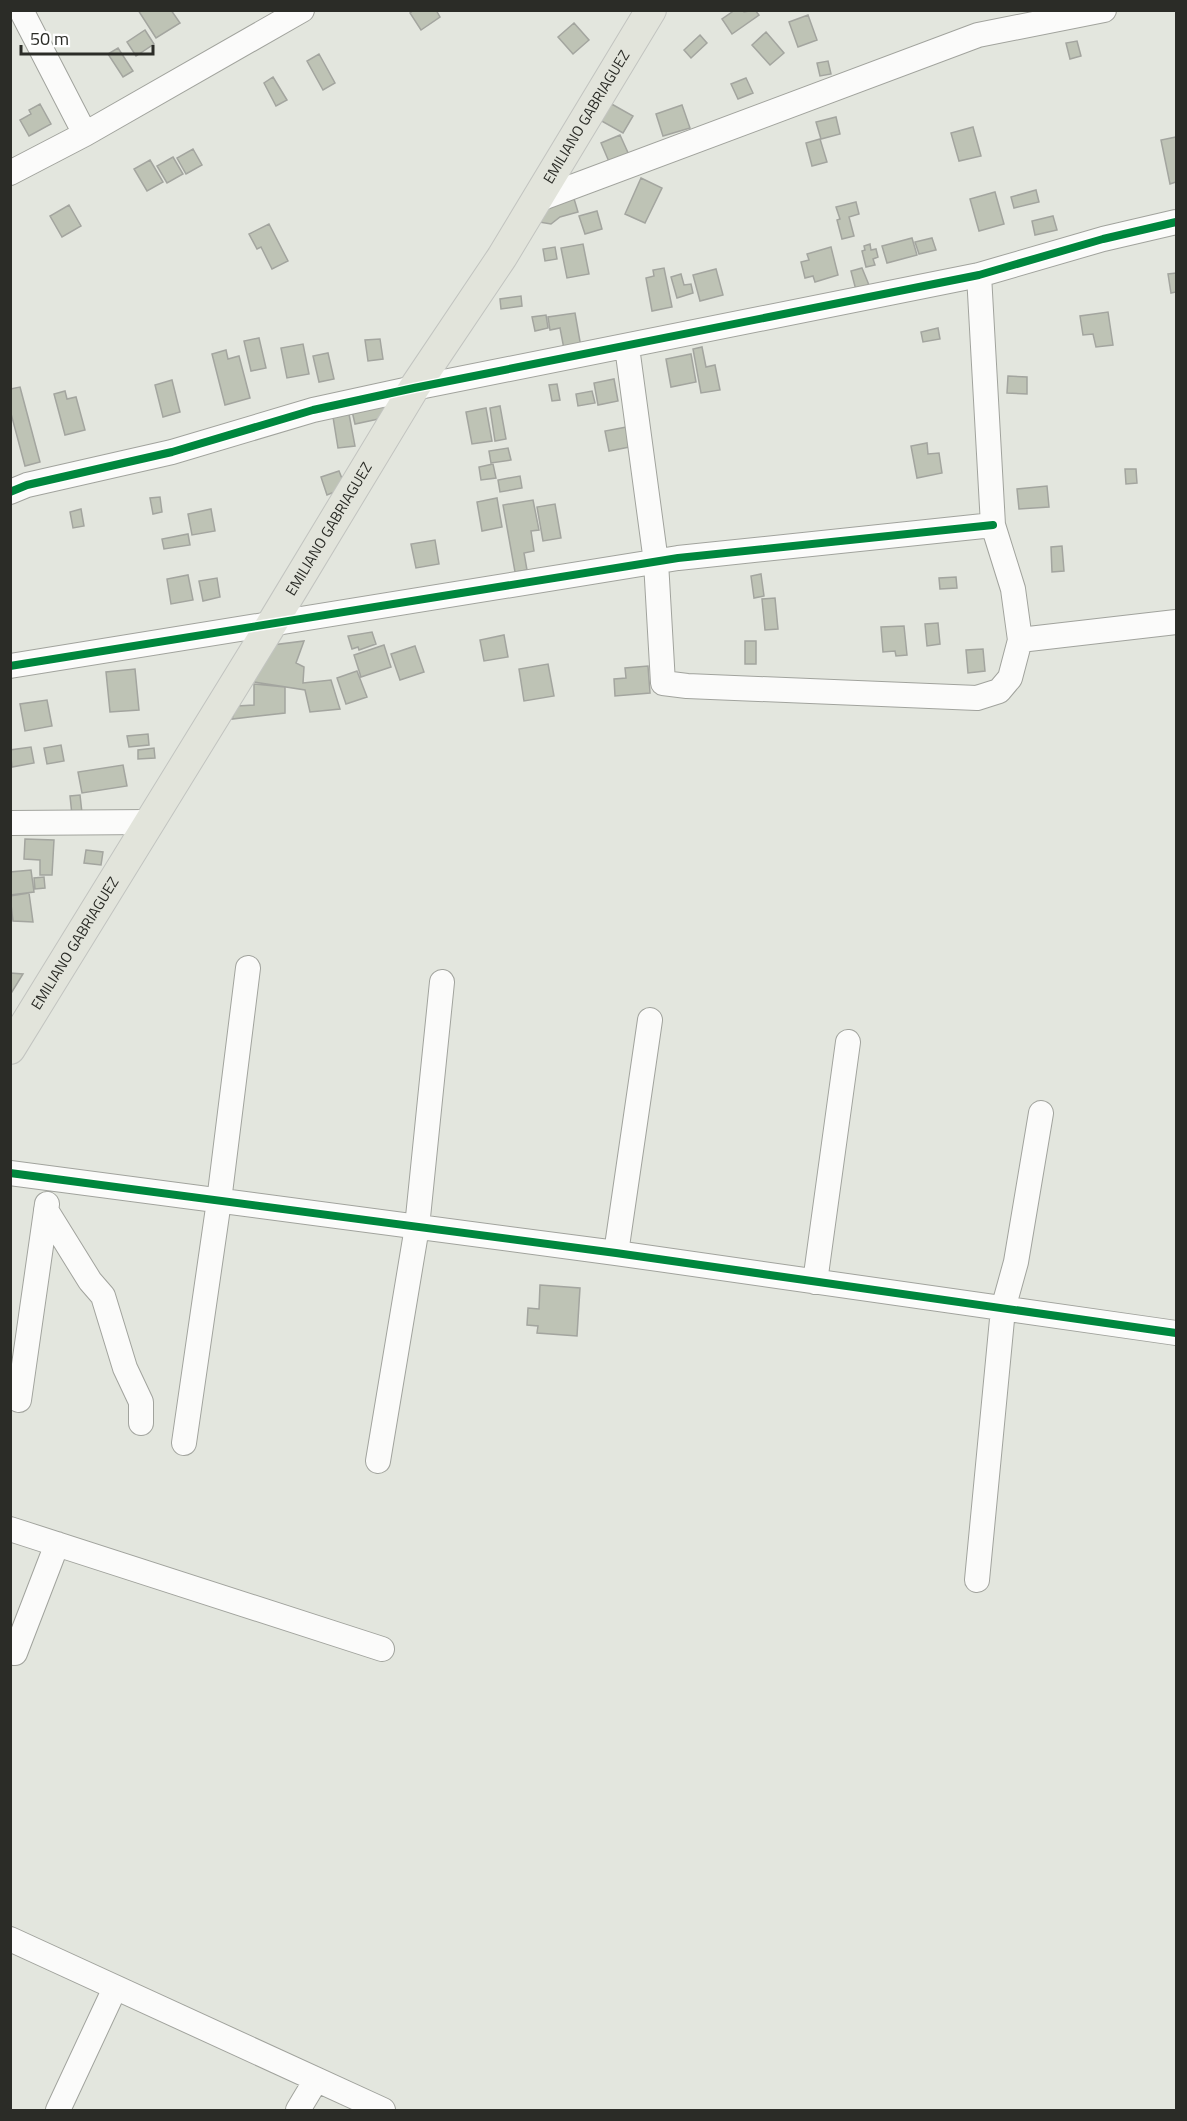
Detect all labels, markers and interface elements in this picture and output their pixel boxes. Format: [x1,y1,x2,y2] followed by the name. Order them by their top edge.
[21,18,153,56] scale bar
[30,25,69,52] text: 50 m
[537,46,635,188] street label: EMILIANO GABRIAGUEZ
[279,458,378,600] street label: EMILIANO GABRIAGUEZ
[25,872,124,1014] street label: EMILIANO GABRIAGUEZ

